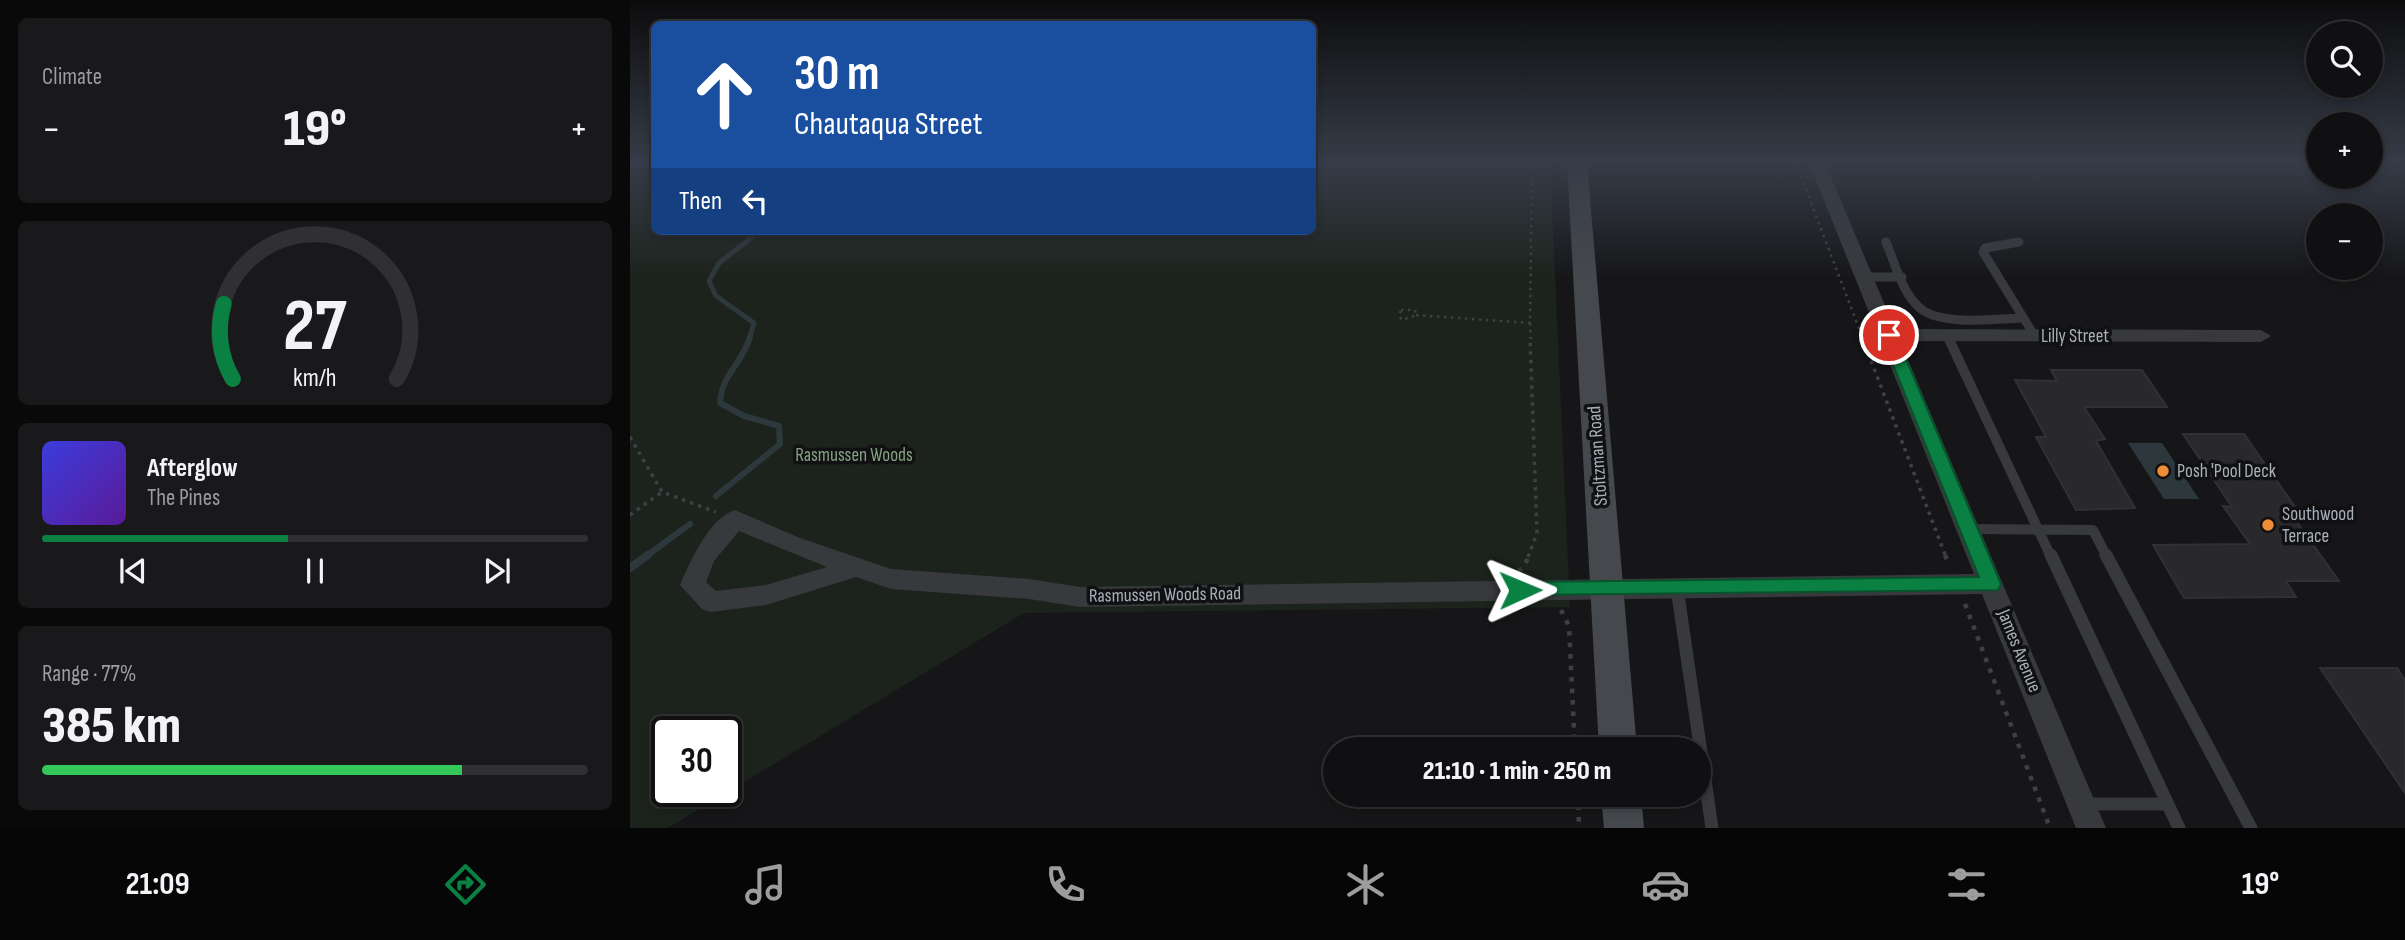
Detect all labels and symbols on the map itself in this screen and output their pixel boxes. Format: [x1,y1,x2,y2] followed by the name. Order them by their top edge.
[1859,305,1919,365] pin
[2041,325,2109,348] street label: Lilly Street
[1583,405,1613,507] street label: Stoltzman Road
[795,444,913,467] park label: Rasmussen Woods
[2177,460,2277,483] place label: Posh 'Pool Deck
[2155,463,2171,479] marker: Posh 'Pool Deck
[2282,503,2354,548] place label: Southwood Terrace
[2260,517,2276,533] marker: Southwood Terrace
[1483,553,1557,627] position arrow
[1089,582,1241,608] street label: Rasmussen Woods Road
[1992,605,2046,696] street label: James Avenue
[651,716,742,807] speed limit sign: 30

